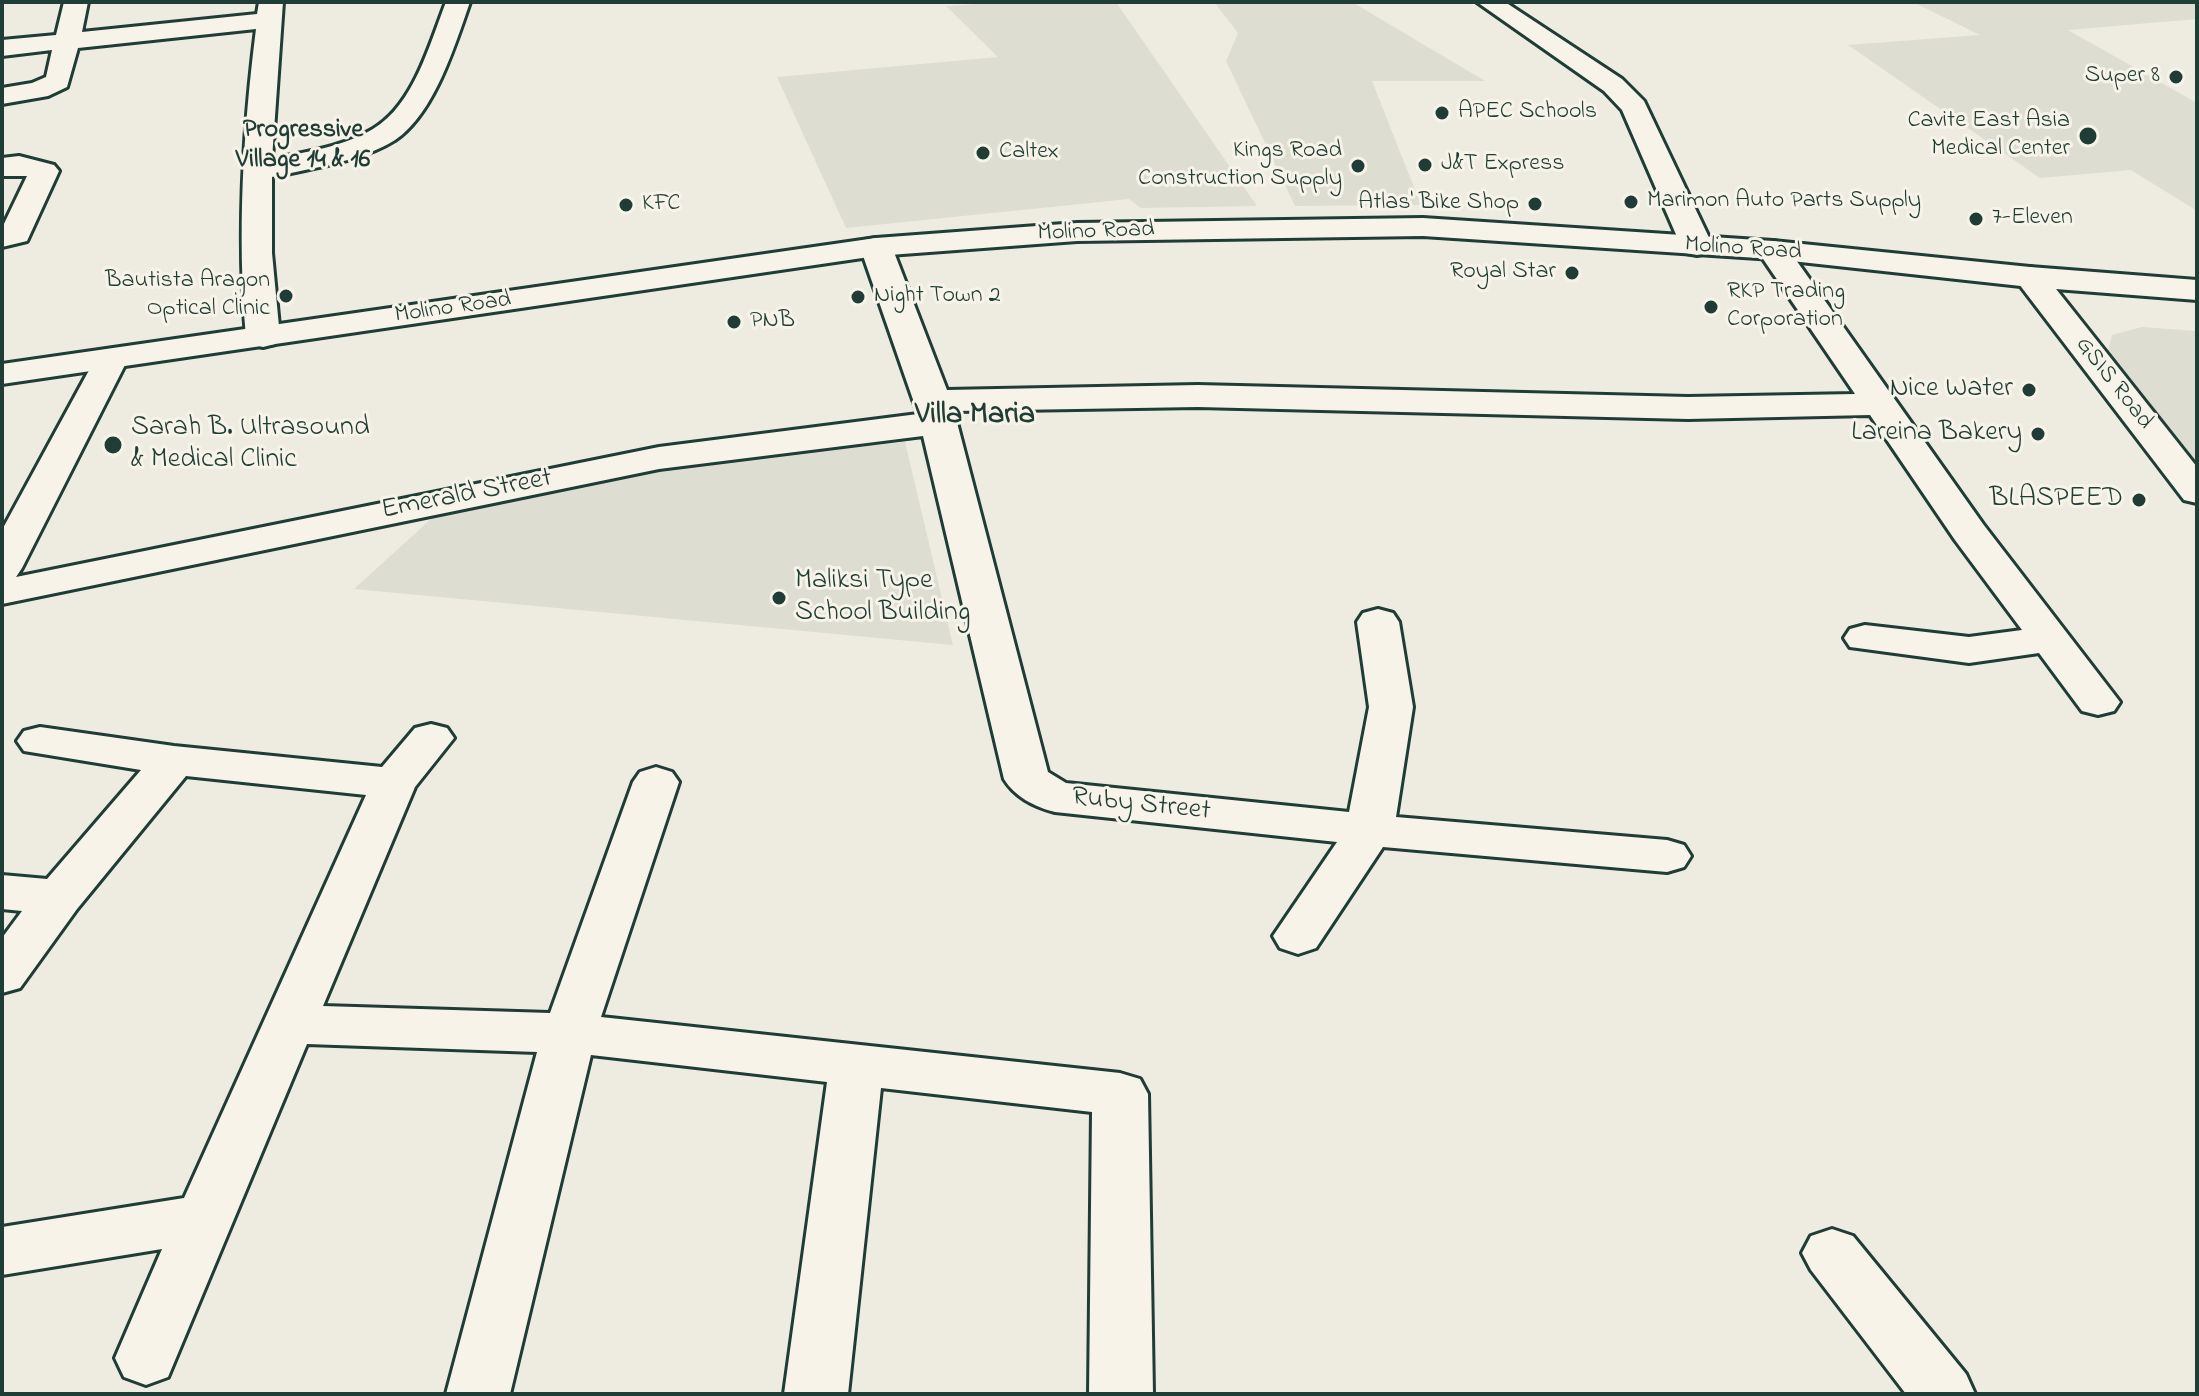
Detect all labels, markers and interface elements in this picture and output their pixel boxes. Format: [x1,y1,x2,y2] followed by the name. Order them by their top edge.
[2085,63,2160,91] place label: Super 8
[2167,68,2185,86] marker: Super 8
[1458,99,1597,127] place label: APEC Schools
[1433,104,1451,122] marker: APEC Schools
[1907,108,2070,164] place label: Cavite East Asia Medical Center
[236,116,370,178] district label: Progressive Village 14 & 16
[2077,125,2099,147] marker: Cavite East Asia Medical Center
[1138,138,1342,194] place label: Kings Road Construction Supply
[999,139,1059,167] place label: Caltex
[974,144,992,162] marker: Caltex
[1441,151,1564,179] place label: J&T Express
[1416,156,1434,174] marker: J&T Express
[1349,157,1367,175] marker: Kings Road Construction Supply
[1647,188,1921,216] place label: Marimon Auto Parts Supply
[1358,190,1519,218] place label: Atlas' Bike Shop
[642,191,680,219] place label: KFC
[1622,193,1640,211] marker: Marimon Auto Parts Supply
[1526,195,1544,213] marker: Atlas' Bike Shop
[617,196,635,214] marker: KFC
[1992,205,2073,233] place label: 7-Eleven
[1967,210,1985,228] marker: 7-Eleven
[1037,217,1155,249] street label: Molino Road
[1684,232,1802,268] street label: Molino Road
[1450,259,1556,287] place label: Royal Star
[1563,264,1581,282] marker: Royal Star
[105,268,270,324] place label: Bautista Aragon Optical Clinic
[1727,279,1845,335] place label: RKP Trading Corporation
[874,283,1001,311] place label: Night Town 2
[277,287,295,305] marker: Bautista Aragon Optical Clinic
[393,287,513,331] street label: Molino Road
[849,288,867,306] marker: Night Town 2
[1702,298,1720,316] marker: RKP Trading Corporation
[750,308,795,336] place label: PNB
[725,313,743,331] marker: PNB
[2068,332,2158,436] street label: GSIS Road
[1890,373,2013,407] place label: Nice Water
[2020,381,2038,399] marker: Nice Water
[915,399,1035,435] district label: Villa Maria
[131,412,370,478] place label: Sarah B. Ultrasound & Medical Clinic
[1851,417,2022,451] place label: Lareina Bakery
[2029,425,2047,443] marker: Lareina Bakery
[102,434,124,456] marker: Sarah B. Ultrasound & Medical Clinic
[379,463,555,529] street label: Emerald Street
[1990,483,2123,517] place label: BLASPEED
[2130,491,2148,509] marker: BLASPEED
[795,565,970,631] place label: Maliksi Type School Building
[770,589,788,607] marker: Maliksi Type School Building
[1070,782,1212,830] street label: Ruby Street

